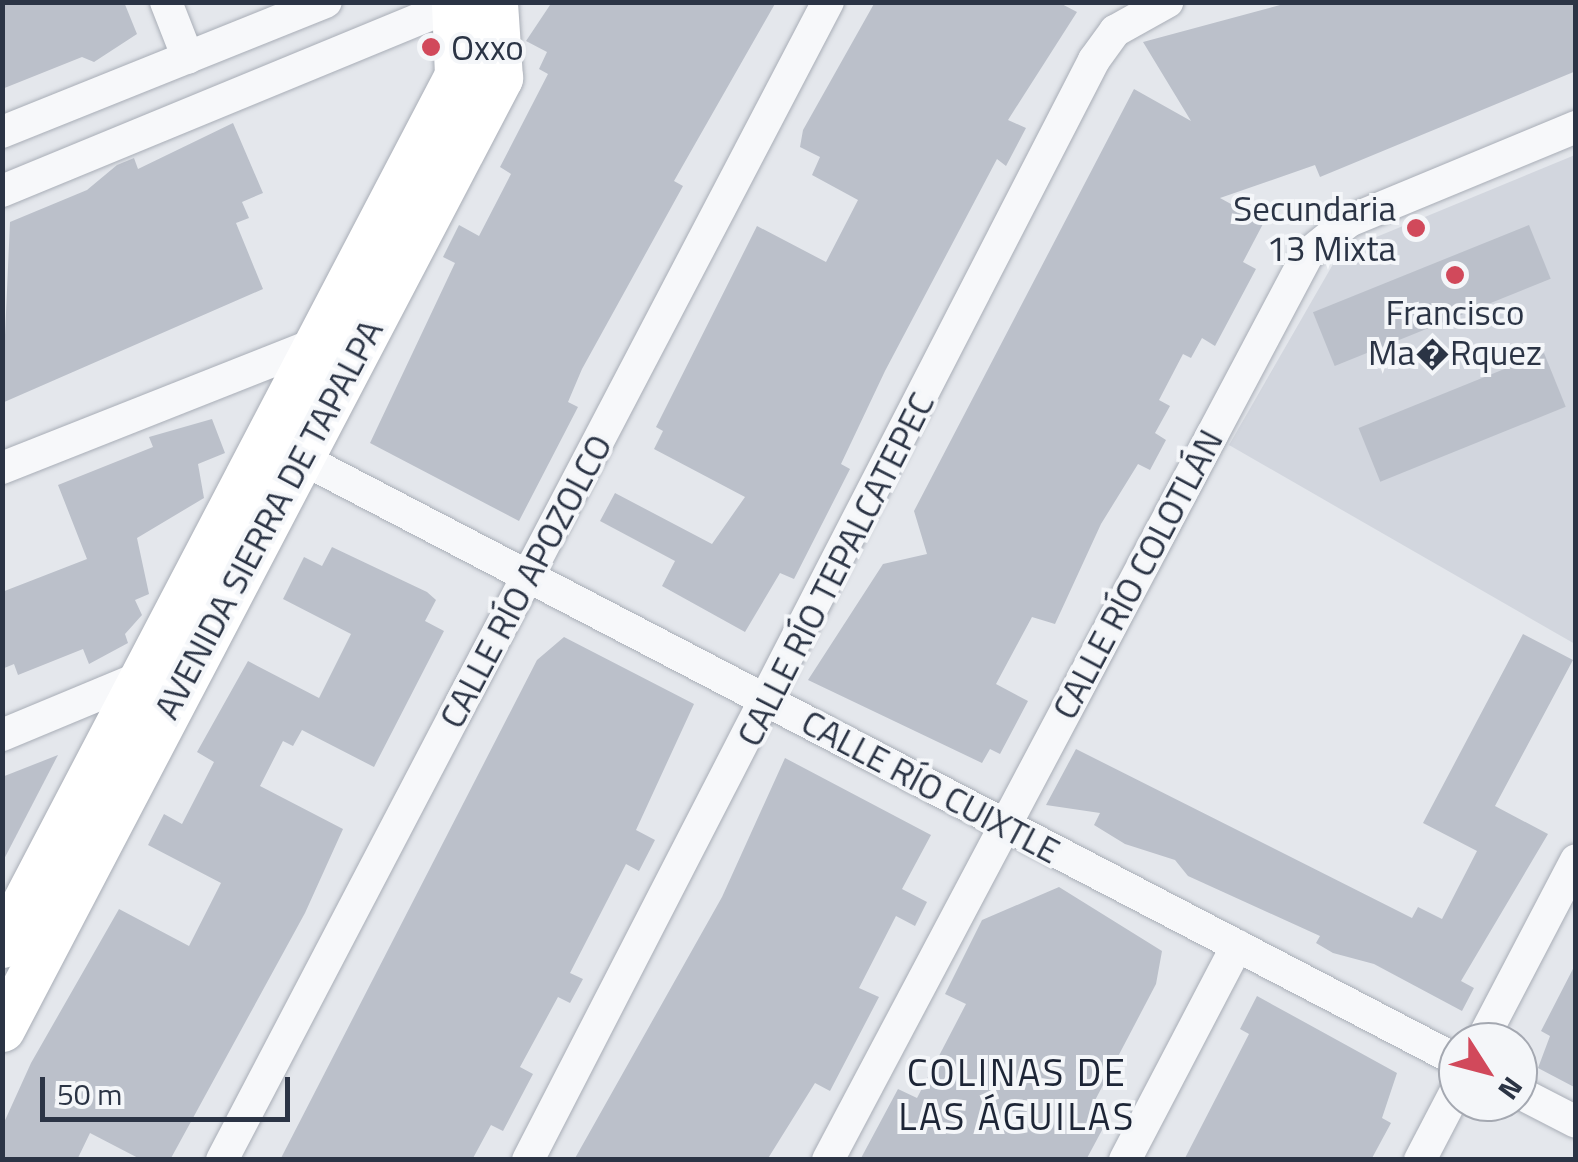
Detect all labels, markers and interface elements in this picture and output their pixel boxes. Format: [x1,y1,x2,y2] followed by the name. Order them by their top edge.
[451,26,524,68] place label: Oxxo
[420,36,442,58] marker: Oxxo
[1233,187,1396,269] place label: Secundaria 13 Mixta
[1405,217,1427,239] marker: Secundaria 13 Mixta
[1444,264,1466,286] marker: Francisco Ma�Rquez
[1368,291,1542,373] place label: Francisco Ma�Rquez
[145,312,391,726] street label: AVENIDA SIERRA DE TAPALPA
[728,385,942,753] street label: CALLE RÍO TEPALCATEPEC
[1043,422,1231,726] street label: CALLE RÍO COLOTLÁN
[430,427,620,735] street label: CALLE RÍO APOZOLCO
[795,700,1067,872] street label: CALLE RÍO CUIXTLE
[1438,1022,1538,1122] north arrow
[898,1050,1136,1140] district label: COLINAS DE LAS ÁGUILAS
[45,1057,295,1119] scale bar
[1488,1068,1534,1109] text: N
[57,1071,122,1117] text: 50 m

